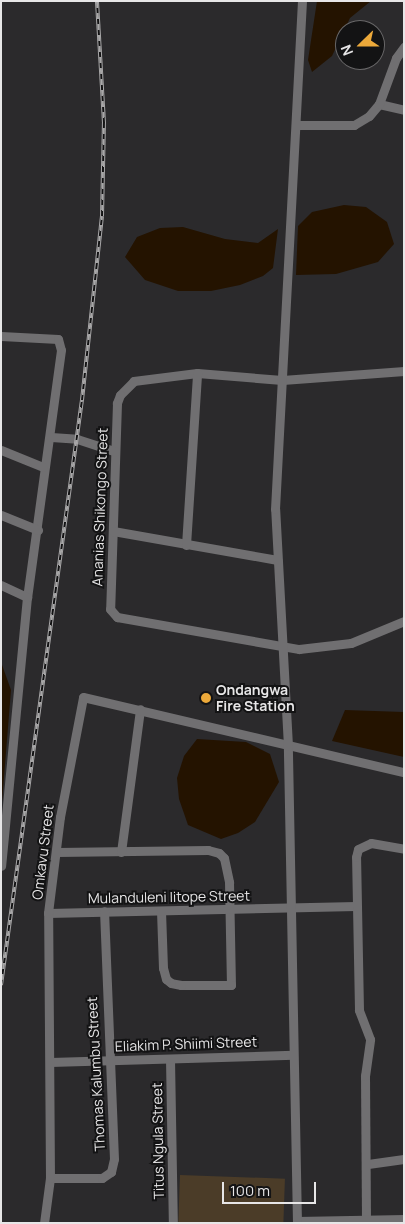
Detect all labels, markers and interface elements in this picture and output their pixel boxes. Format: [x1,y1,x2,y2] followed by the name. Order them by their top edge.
[335,20,385,70] north arrow
[336,42,357,59] text: N
[89,427,111,587] street label: Ananias Shikongo Street
[216,682,295,714] place label: Ondangwa Fire Station
[200,692,212,704] marker: Ondangwa Fire Station
[29,803,57,901] street label: Omkavu Street
[88,887,250,907] street label: Mulanduleni Iitope Street
[84,996,108,1152] street label: Thomas Kalumbu Street
[115,1033,257,1055] street label: Eliakim P. Shiimi Street
[149,1082,167,1200] street label: Titus Ngula Street
[225,1172,319,1204] scale bar
[230,1180,270,1201] text: 100 m

